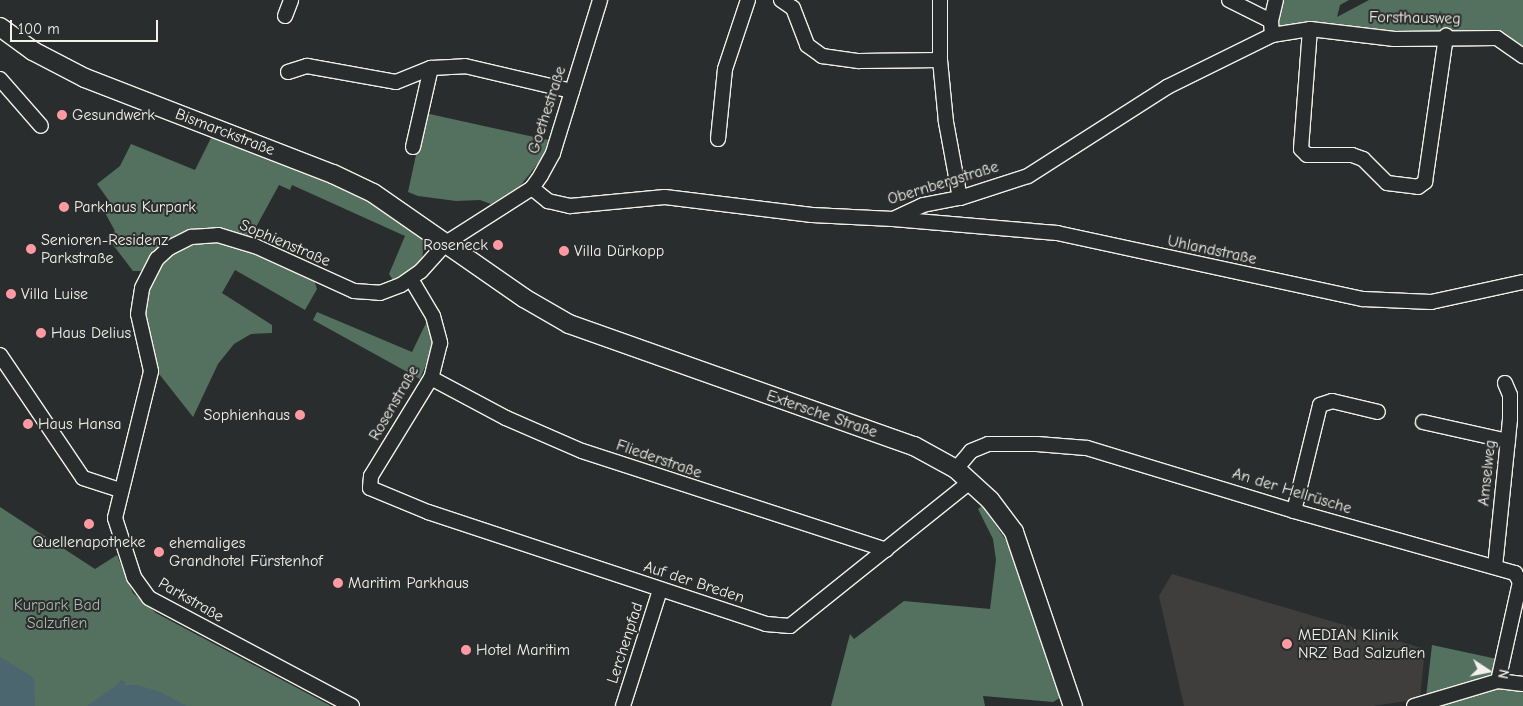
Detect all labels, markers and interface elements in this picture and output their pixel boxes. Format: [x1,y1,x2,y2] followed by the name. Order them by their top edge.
[1369,8,1461,28] street label: Forsthausweg
[12,10,160,42] scale bar
[18,20,60,38] text: 100 m
[524,64,570,156] street label: Goethestraße
[173,104,277,160] street label: Bismarckstraße
[72,105,155,125] place label: Gesundwerk
[56,109,68,121] marker: Gesundwerk
[885,157,1001,209] street label: Obernbergstraße
[74,197,196,217] place label: Parkhaus Kurpark
[58,201,70,213] marker: Parkhaus Kurpark
[237,215,333,271] street label: Sophienstraße
[41,230,168,268] place label: Senioren-Residenz Parkstraße
[1166,231,1258,269] street label: Uhlandstraße
[423,235,488,255] place label: Roseneck
[492,239,504,251] marker: Roseneck
[574,241,664,261] place label: Villa Dürkopp
[25,243,37,255] marker: Senioren-Residenz Parkstraße
[558,245,570,257] marker: Villa Dürkopp
[21,284,88,304] place label: Villa Luise
[5,288,17,300] marker: Villa Luise
[51,323,131,343] place label: Haus Delius
[35,327,47,339] marker: Haus Delius
[365,362,423,444] street label: Rosenstraße
[764,386,880,442] street label: Extersche Straße
[203,405,290,425] place label: Sophienhaus
[294,409,306,421] marker: Sophienhaus
[38,414,122,434] place label: Haus Hansa
[22,418,34,430] marker: Haus Hansa
[614,435,704,483] street label: Fliederstraße
[1474,439,1500,507] street label: Amselweg
[1230,464,1354,518] street label: An der Hellrüsche
[83,518,95,530] marker: Quellenapotheke
[32,532,146,552] place label: Quellenapotheke
[169,533,323,571] place label: ehemaliges Grandhotel Fürstenhof
[153,546,165,558] marker: ehemaliges Grandhotel Fürstenhof
[641,557,747,607] street label: Auf der Breden
[348,573,469,593] place label: Maritim Parkhaus
[155,574,227,626] street label: Parkstraße
[332,577,344,589] marker: Maritim Parkhaus
[14,595,100,633] park label: Kurpark Bad Salzuflen
[603,600,647,686] street label: Lerchenpfad
[1298,625,1425,663] place label: MEDIAN Klinik NRZ Bad Salzuflen
[1280,637,1294,651] marker: MEDIAN Klinik NRZ Bad Salzuflen
[476,640,570,660] place label: Hotel Maritim
[460,644,472,656] marker: Hotel Maritim
[1463,646,1513,696] north arrow
[1494,668,1512,680] text: N

